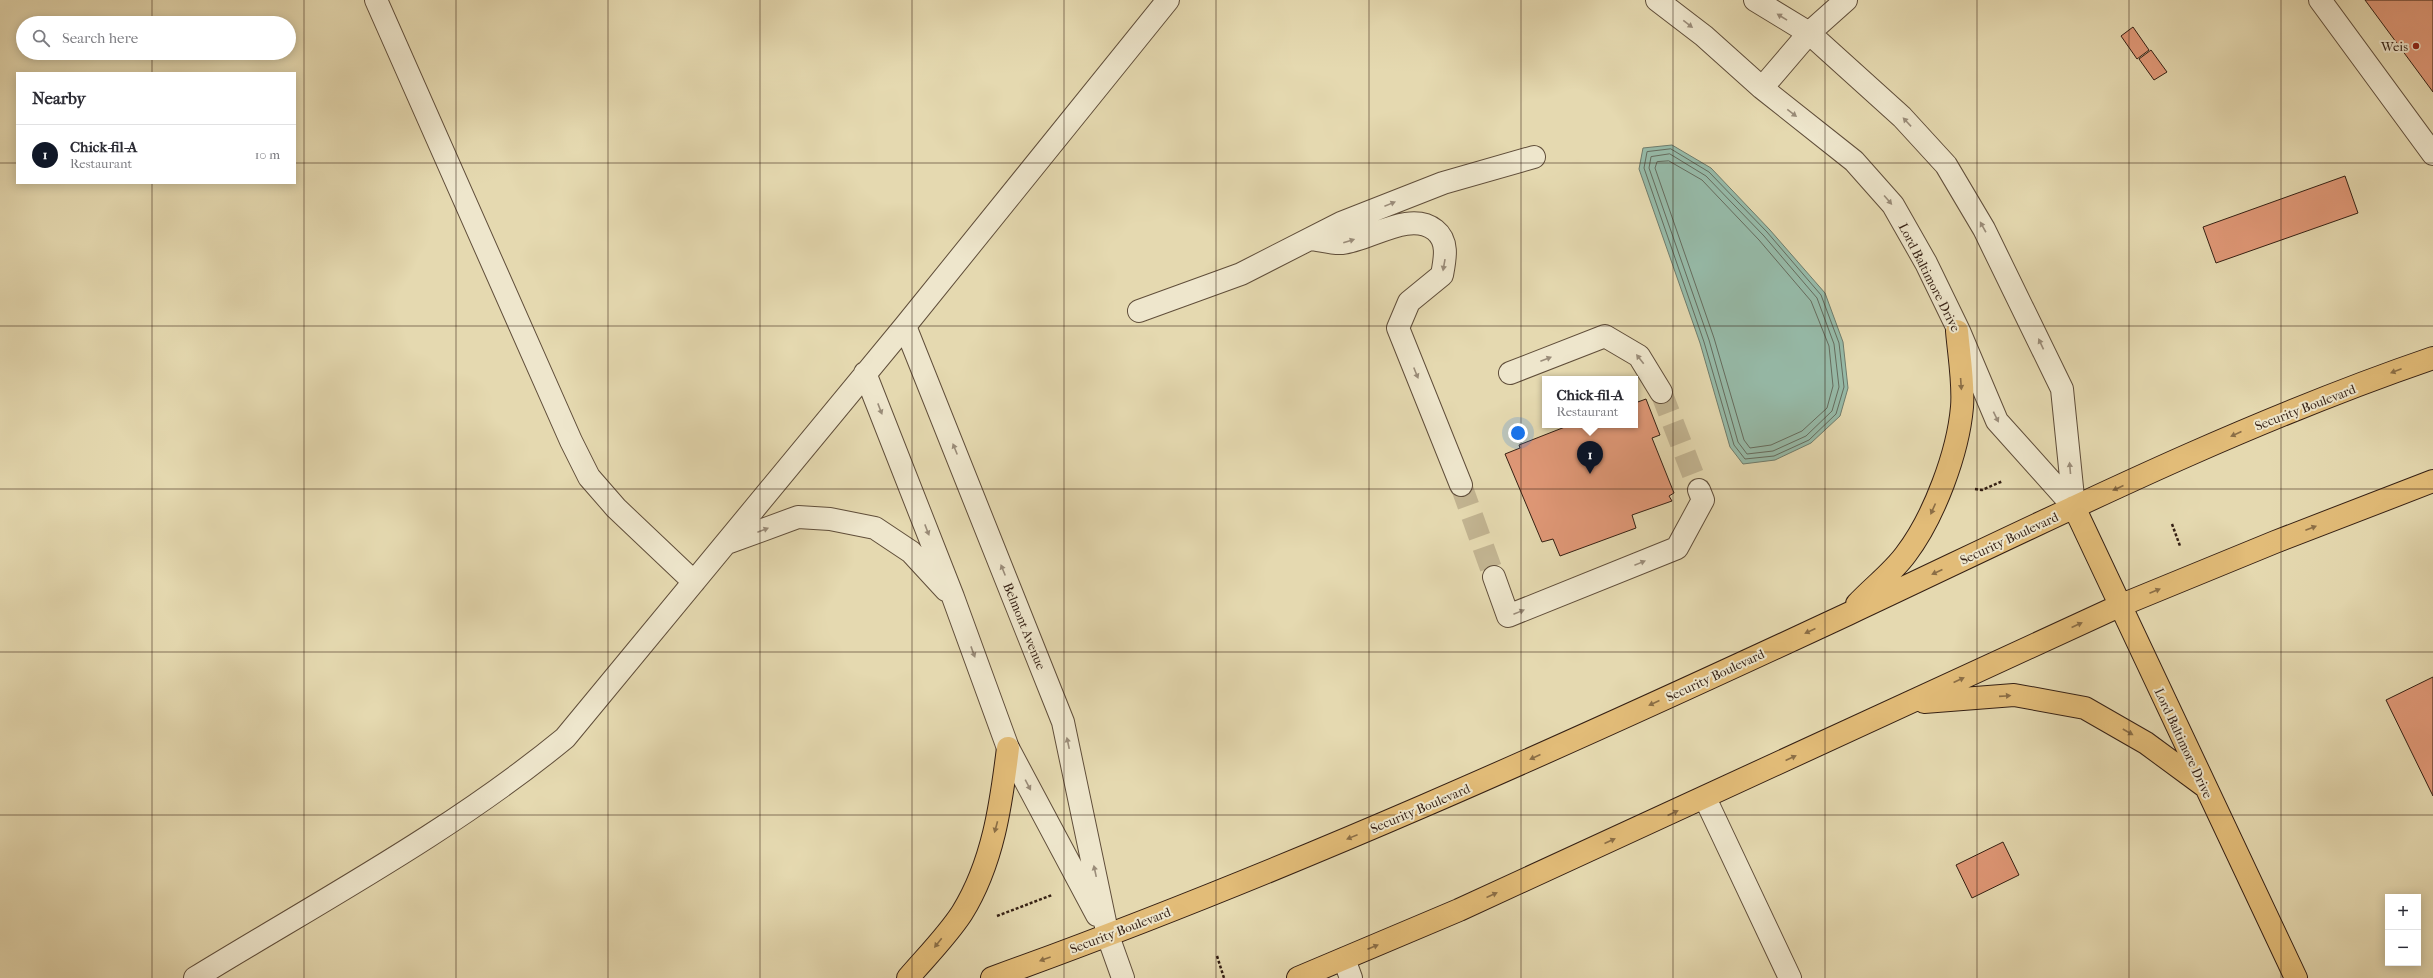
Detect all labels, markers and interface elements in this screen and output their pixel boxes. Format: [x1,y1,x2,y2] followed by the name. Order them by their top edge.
[1776,13,1788,20] one-way arrow
[16,16,296,60] search box
[1682,20,1693,28] one-way arrow
[30,27,52,49] icon: search
[62,29,138,47] text: Search here
[2380,39,2408,54] place label: Weis
[2411,41,2421,51] marker: Weis
[32,88,86,108] text: Nearby
[1787,108,1798,117] one-way arrow
[1903,117,1912,127] one-way arrow
[70,138,137,156] text: Chick-fil-A
[43,147,47,162] text: 1
[255,147,280,162] text: 10 m
[70,156,132,171] text: Restaurant
[1884,194,1893,205] one-way arrow
[1385,200,1397,206] one-way arrow
[1896,220,1964,335] street label: Lord Baltimore Drive
[1979,221,1986,233] one-way arrow
[1344,238,1356,244] one-way arrow
[1440,259,1446,271] one-way arrow
[2038,338,2044,349] one-way arrow
[1636,354,1645,364] one-way arrow
[1540,355,1552,361] one-way arrow
[1413,368,1419,379] one-way arrow
[2390,369,2402,375] one-way arrow
[1542,376,1638,428] popup
[1957,378,1964,390] one-way arrow
[2253,381,2359,434] street label: Security Boulevard
[1556,386,1624,404] text: Chick-fil-A
[877,404,883,416] one-way arrow
[1556,404,1619,419] text: Restaurant
[1992,411,1999,423] one-way arrow
[1508,423,1528,443] your location
[2231,431,2242,437] one-way arrow
[1577,441,1603,474] pin: 1
[951,442,957,454] one-way arrow
[2067,462,2073,474] one-way arrow
[2111,485,2123,491] one-way arrow
[1929,504,1935,516] one-way arrow
[1958,509,2062,568] street label: Security Boulevard
[2306,524,2318,530] one-way arrow
[924,525,930,536] one-way arrow
[757,527,769,533] one-way arrow
[1634,560,1645,566] one-way arrow
[999,563,1005,575] one-way arrow
[1931,569,1943,575] one-way arrow
[1000,580,1049,672] street label: Belmont Avenue
[2150,588,2161,594] one-way arrow
[1514,608,1526,614] one-way arrow
[2072,622,2083,628] one-way arrow
[1804,628,1816,634] one-way arrow
[971,646,977,658] one-way arrow
[1664,646,1768,705] street label: Security Boulevard
[1954,677,1965,683] one-way arrow
[2151,686,2216,801] street label: Lord Baltimore Drive
[1999,692,2011,699] one-way arrow
[1648,700,1659,706] one-way arrow
[2122,729,2134,736] one-way arrow
[1065,737,1071,750] one-way arrow
[1530,754,1541,760] one-way arrow
[1785,755,1796,761] one-way arrow
[1025,779,1031,791] one-way arrow
[1368,780,1473,836] street label: Security Boulevard
[1667,810,1678,816] one-way arrow
[992,821,998,834] one-way arrow
[1347,834,1358,840] one-way arrow
[1605,838,1616,844] one-way arrow
[1091,865,1097,877] one-way arrow
[1486,892,1498,898] one-way arrow
[2385,894,2421,966] map controls
[2385,894,2421,930] button: +
[1068,904,1174,957] street label: Security Boulevard
[2385,930,2421,966] button: −
[934,937,943,948] one-way arrow
[1367,944,1378,950] one-way arrow
[1039,956,1051,962] one-way arrow

